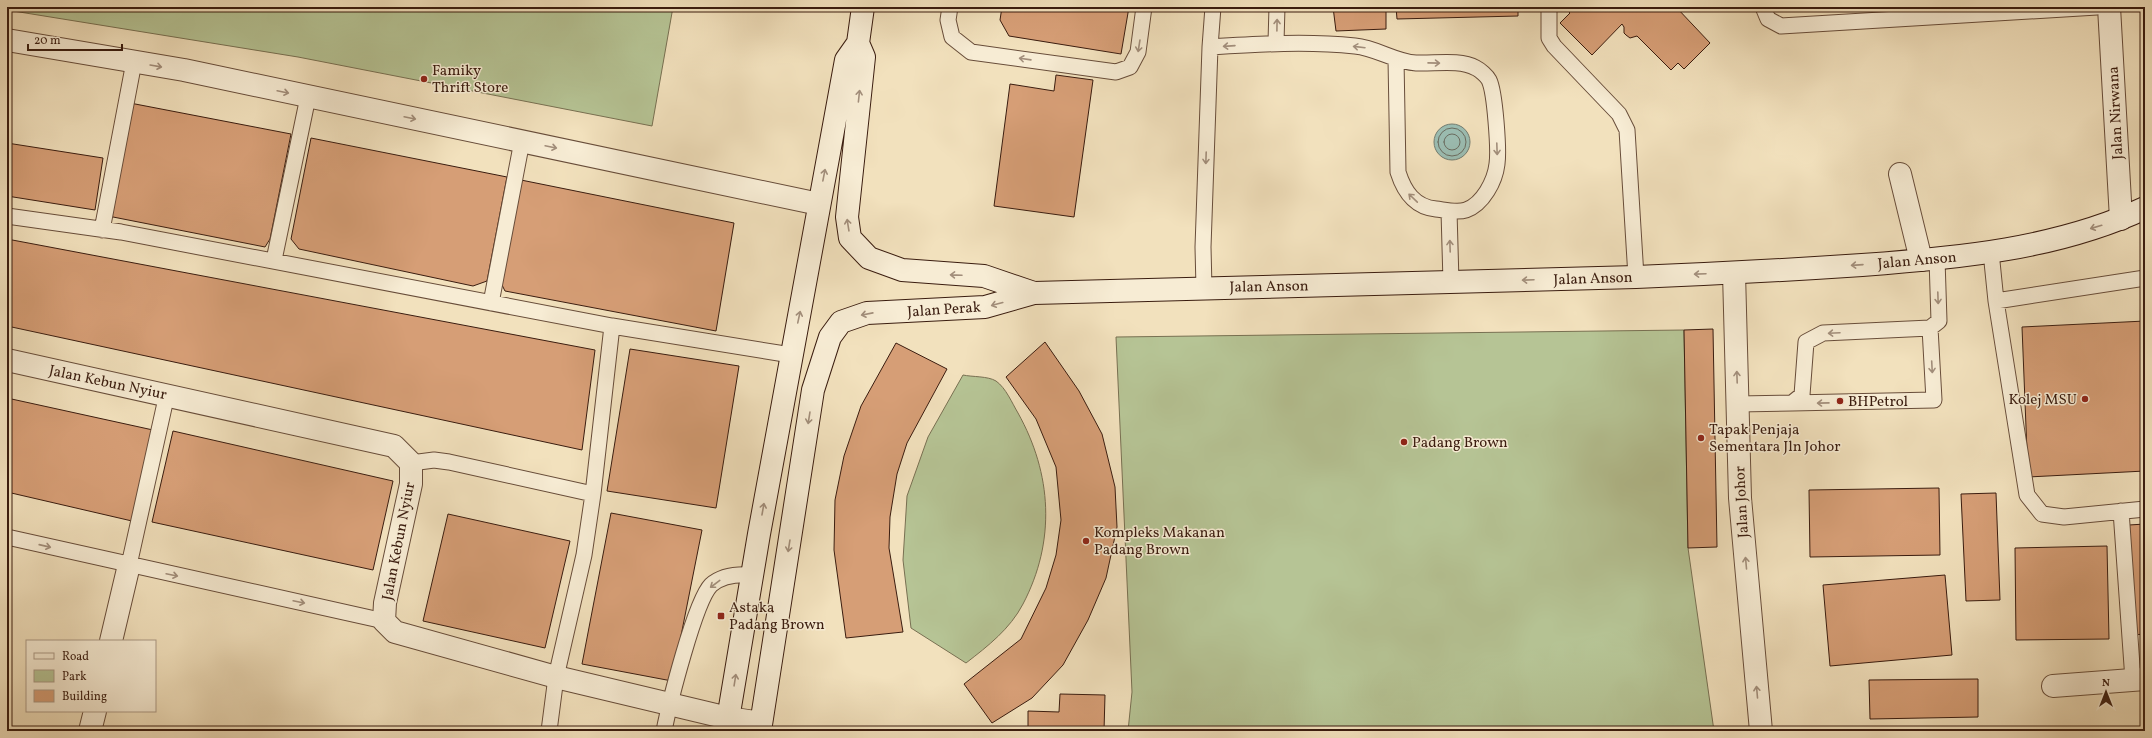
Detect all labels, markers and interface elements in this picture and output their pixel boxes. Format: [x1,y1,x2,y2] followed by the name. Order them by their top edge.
[1273,19,1281,32] one-way arrow
[28,26,122,52] scale bar
[34,33,61,49] text: 20 m
[1134,39,1142,52] one-way arrow
[1223,42,1236,49] one-way arrow
[1353,43,1366,51] one-way arrow
[1019,55,1032,63] one-way arrow
[1427,59,1440,67] one-way arrow
[432,61,508,99] place label: Famiky Thrift Store
[149,62,162,70] one-way arrow
[2104,66,2129,160] street label: Jalan Nirwana
[419,74,429,84] marker: Famiky Thrift Store
[276,88,289,96] one-way arrow
[856,90,863,103] one-way arrow
[404,115,417,123] one-way arrow
[1493,142,1500,155] one-way arrow
[545,144,558,152] one-way arrow
[1202,151,1210,164] one-way arrow
[820,169,828,182] one-way arrow
[1408,194,1418,203] one-way arrow
[844,219,852,232] one-way arrow
[2089,224,2102,231] one-way arrow
[1446,240,1453,253] one-way arrow
[1877,248,1958,275] street label: Jalan Anson
[1851,262,1864,269] one-way arrow
[1553,268,1633,291] street label: Jalan Anson
[950,271,963,278] one-way arrow
[1694,271,1707,278] one-way arrow
[1229,276,1309,299] street label: Jalan Anson
[1522,276,1535,283] one-way arrow
[1934,291,1942,304] one-way arrow
[907,297,982,324] street label: Jalan Perak
[990,300,1003,308] one-way arrow
[796,310,804,323] one-way arrow
[861,310,874,318] one-way arrow
[1828,329,1841,336] one-way arrow
[1928,360,1935,373] one-way arrow
[47,361,169,406] street label: Jalan Kebun Nyiur
[1733,371,1741,384] one-way arrow
[2008,390,2077,411] place label: Kolej MSU
[1848,392,1908,413] place label: BHPetrol
[2080,394,2090,404] marker: Kolej MSU
[1835,396,1845,406] marker: BHPetrol
[1817,399,1830,406] one-way arrow
[804,411,812,424] one-way arrow
[1709,420,1841,458] place label: Tapak Penjaja Sementara Jln Johor
[1412,433,1508,454] place label: Padang Brown
[1696,433,1706,443] marker: Tapak Penjaja Sementara Jln Johor
[1399,437,1409,447] marker: Padang Brown
[1730,465,1755,539] street label: Jalan Johor
[378,480,421,602] street label: Jalan Kebun Nyiur
[759,503,767,516] one-way arrow
[1094,523,1225,561] place label: Kompleks Makanan Padang Brown
[1081,536,1091,546] marker: Kompleks Makanan Padang Brown
[785,539,793,552] one-way arrow
[38,542,51,550] one-way arrow
[1742,557,1749,570] one-way arrow
[165,571,178,579] one-way arrow
[710,580,721,588] one-way arrow
[729,598,825,636] place label: Astaka Padang Brown
[292,599,305,607] one-way arrow
[716,611,726,621] marker: Astaka Padang Brown
[26,640,156,712] legend
[62,649,89,665] text: Road
[62,669,87,685] text: Park
[2086,672,2126,712] north arrow
[731,674,739,687] one-way arrow
[2102,676,2110,691] text: N
[1754,686,1761,699] one-way arrow
[62,689,107,705] text: Building

